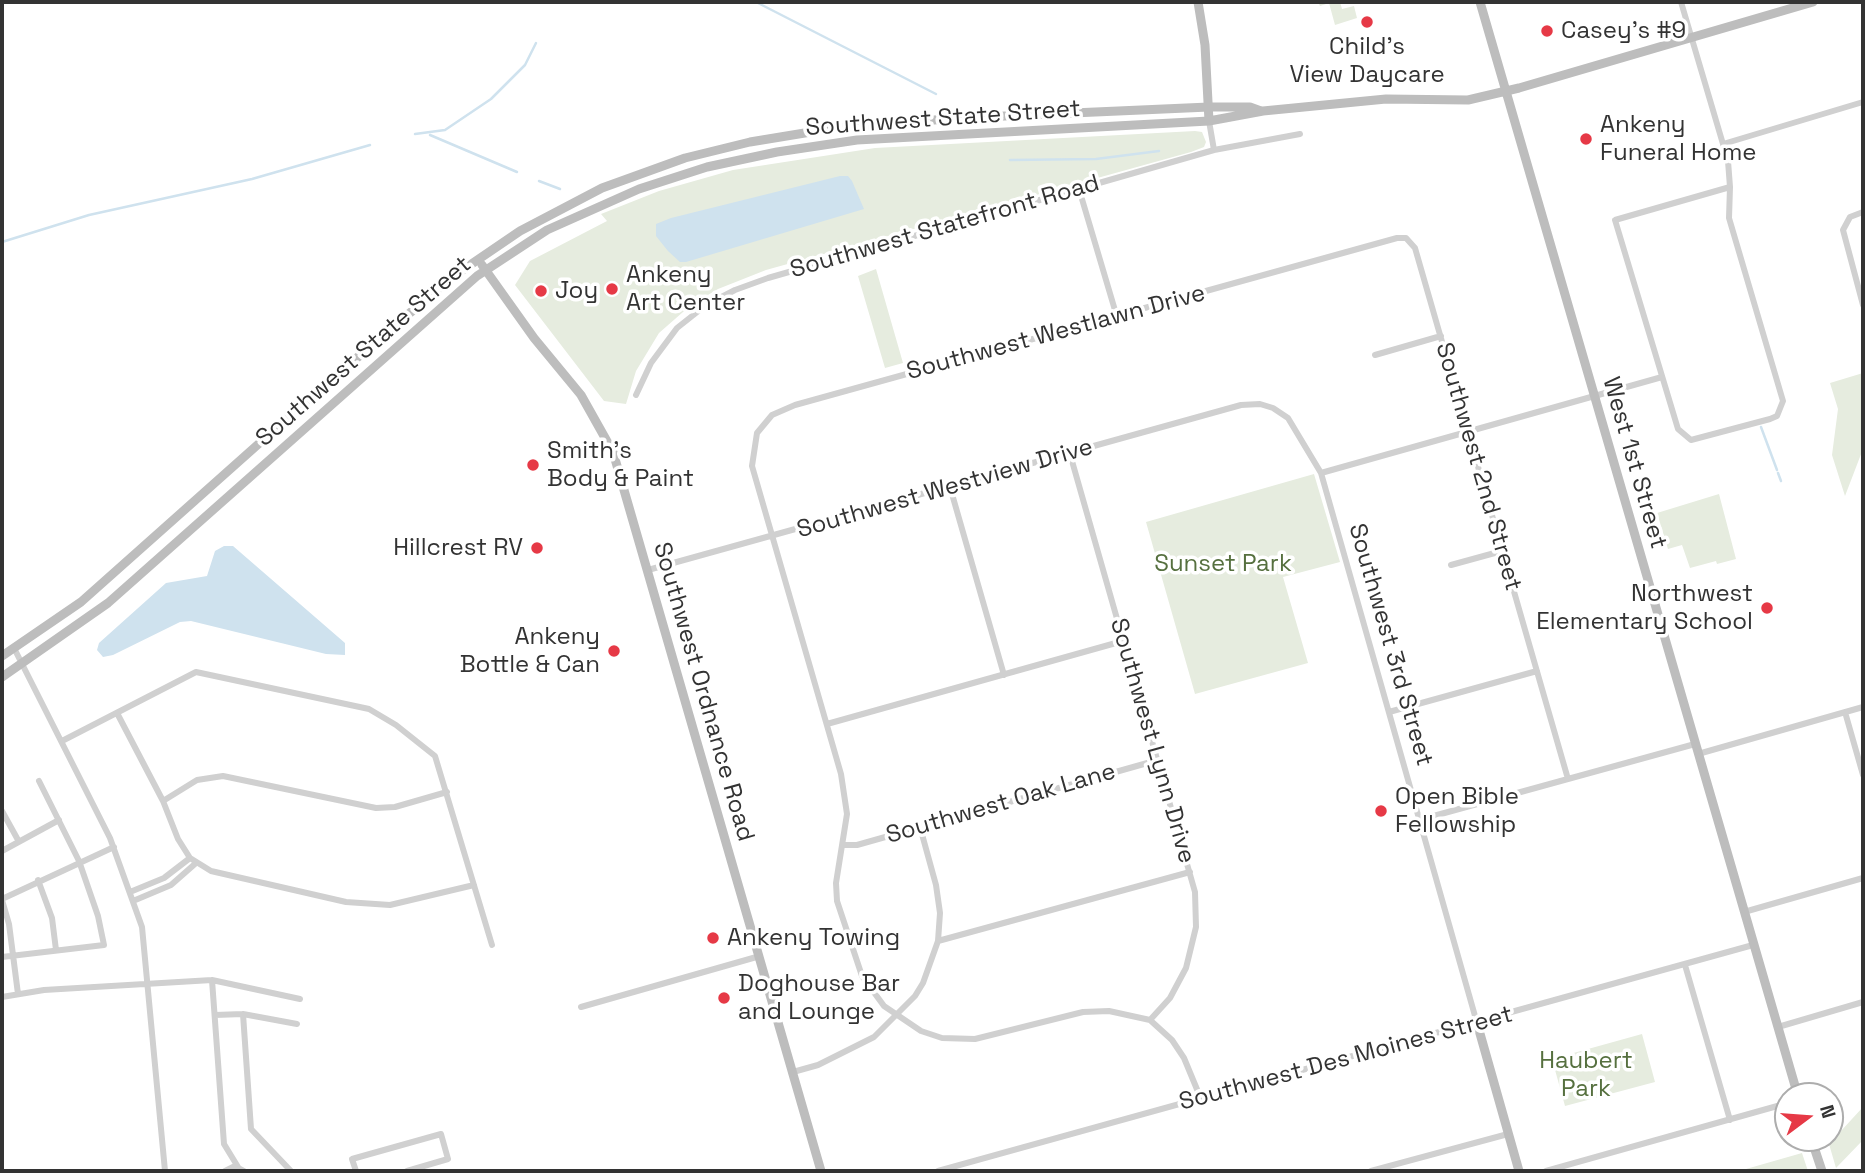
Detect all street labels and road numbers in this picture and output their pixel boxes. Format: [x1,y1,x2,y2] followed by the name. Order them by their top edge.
[804,95,1082,143] street label: Southwest State Street
[787,169,1103,285] street label: Southwest Statefront Road
[251,251,477,453] street label: Southwest State Street
[904,279,1208,387] street label: Southwest Westlawn Drive
[1429,340,1527,594] street label: Southwest 2nd Street
[1596,374,1672,552] street label: West 1st Street
[794,433,1096,545] street label: Southwest Westview Drive
[1342,521,1438,769] street label: Southwest 3rd Street
[646,539,760,845] street label: Southwest Ordnance Road
[1103,615,1201,867] street label: Southwest Lynn Drive
[883,757,1119,851] street label: Southwest Oak Lane
[1176,1001,1516,1117] street label: Southwest Des Moines Street

